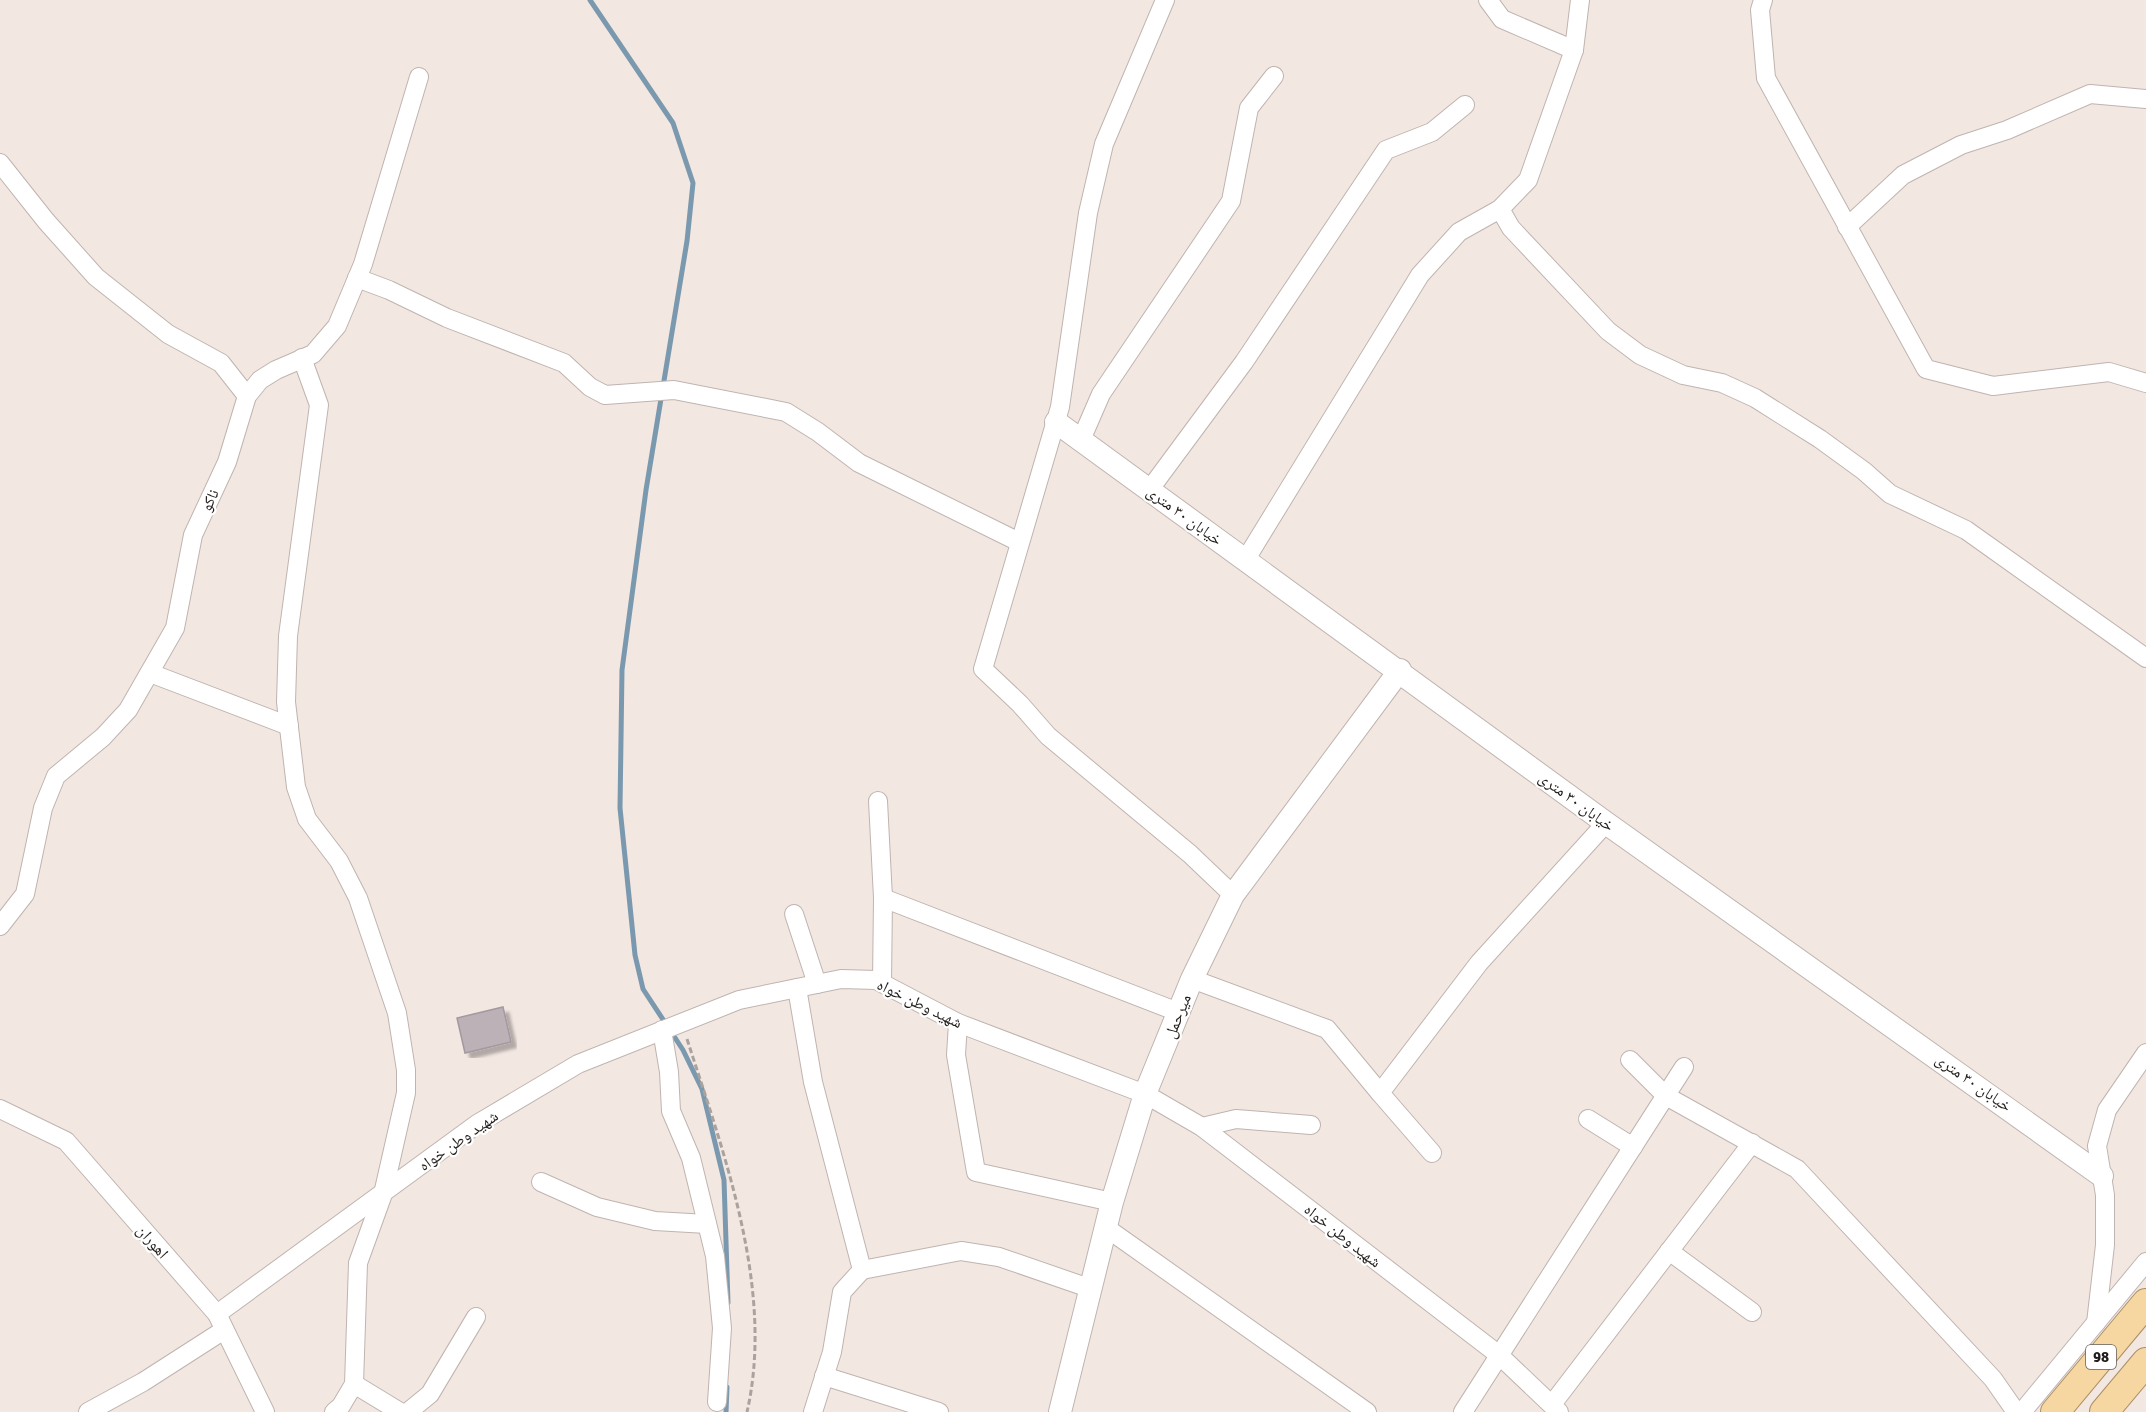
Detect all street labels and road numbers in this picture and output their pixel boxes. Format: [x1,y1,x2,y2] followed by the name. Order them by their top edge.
[1143,482,1226,550] street label: خیابان ۳۰ متری
[196,486,224,515] street label: ناکو
[1535,768,1618,836] street label: خیابان ۳۰ متری
[874,975,965,1033] street label: شهید وطن خواه
[1160,991,1196,1041] street label: میرحمل
[1931,1049,2015,1116] street label: خیابان ۳۰ متری
[415,1106,502,1176] street label: شهید وطن خواه
[1300,1199,1385,1272] street label: شهید وطن خواه
[132,1220,173,1263] street label: اهوران
[2086,1345,2116,1369] road number: 98

